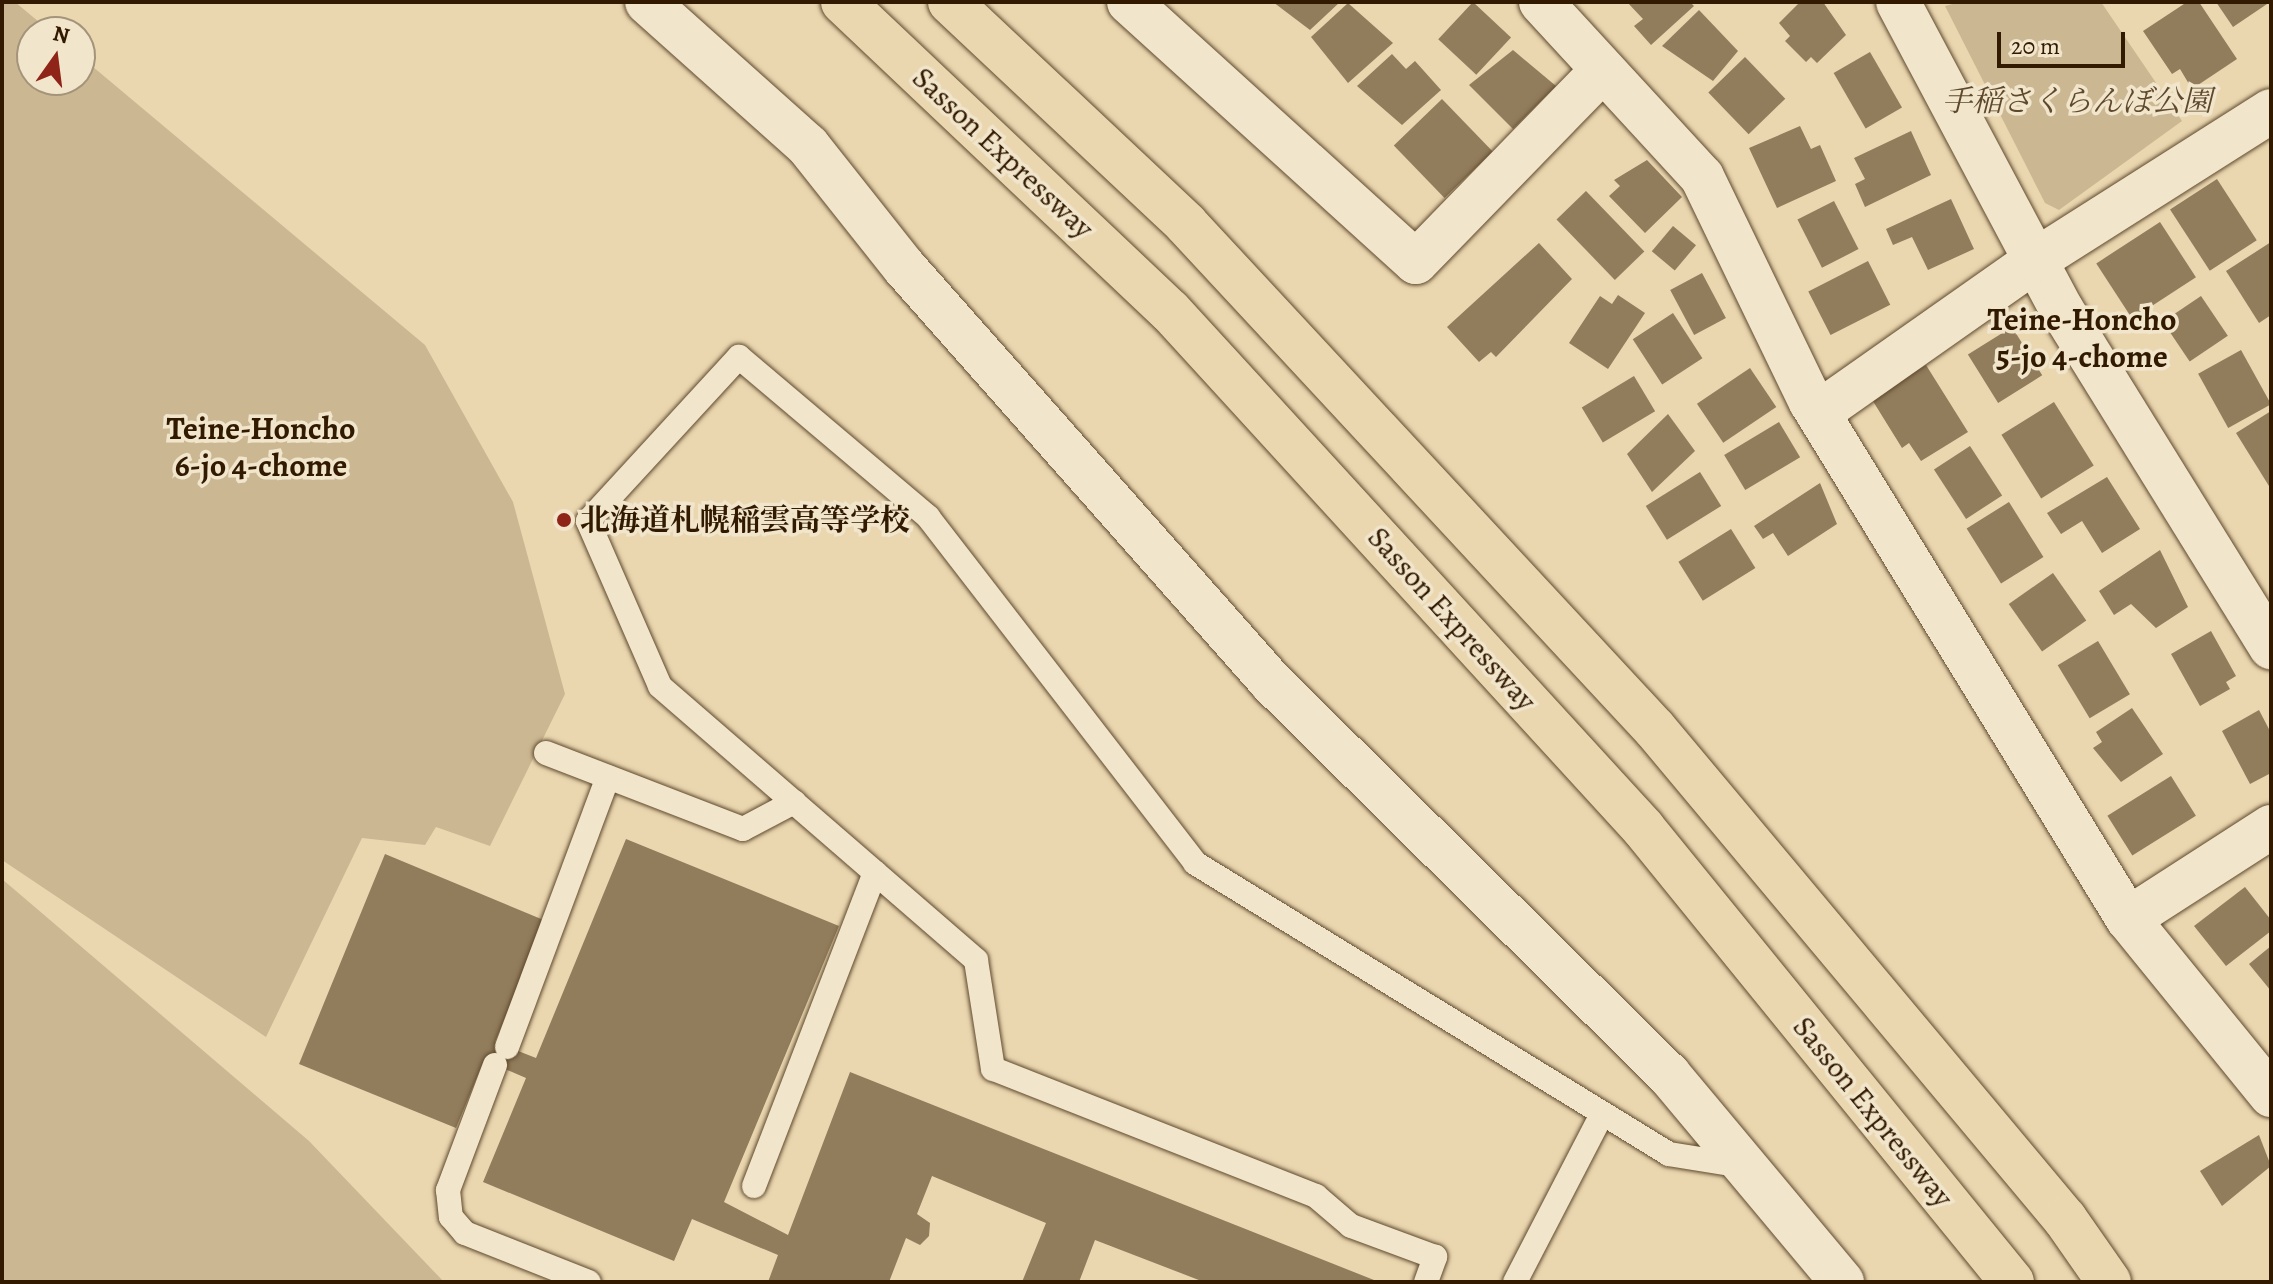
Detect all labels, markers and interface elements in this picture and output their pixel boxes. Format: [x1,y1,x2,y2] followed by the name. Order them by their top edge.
[16,16,96,96] north arrow
[2001,16,2129,66] scale bar
[50,18,73,51] text: N
[2011,30,2060,62] text: 20 m
[905,60,1101,246] street label: Sasson Expressway
[1942,83,2212,119] park label: 手稲さくらんぼ公園
[1987,301,2177,376] district label: Teine-Honcho 5-jo 4-chome
[166,410,356,485] district label: Teine-Honcho 6-jo 4-chome
[580,502,910,538] place label: 北海道札幌稲雲高等学校
[555,511,573,529] marker: 北海道札幌稲雲高等学校
[1360,520,1544,718] street label: Sasson Expressway
[1785,1009,1961,1215] street label: Sasson Expressway

